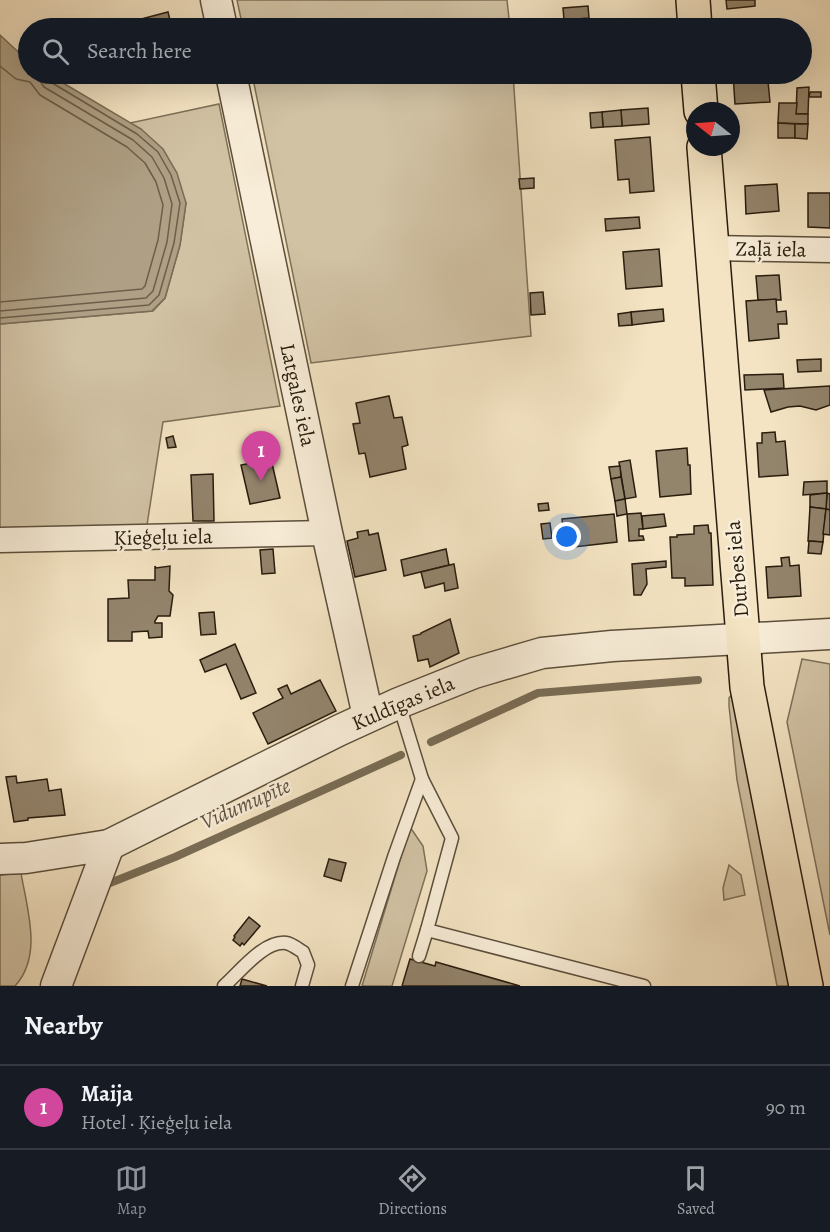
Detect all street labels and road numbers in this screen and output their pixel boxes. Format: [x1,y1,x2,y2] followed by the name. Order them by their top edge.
[735,234,807,264] street label: Zaļā iela
[273,341,323,449] street label: Latgales iela
[719,519,755,619] street label: Durbes iela
[113,522,213,552] street label: Ķieģeļu iela
[347,669,459,737] street label: Kuldīgas iela

